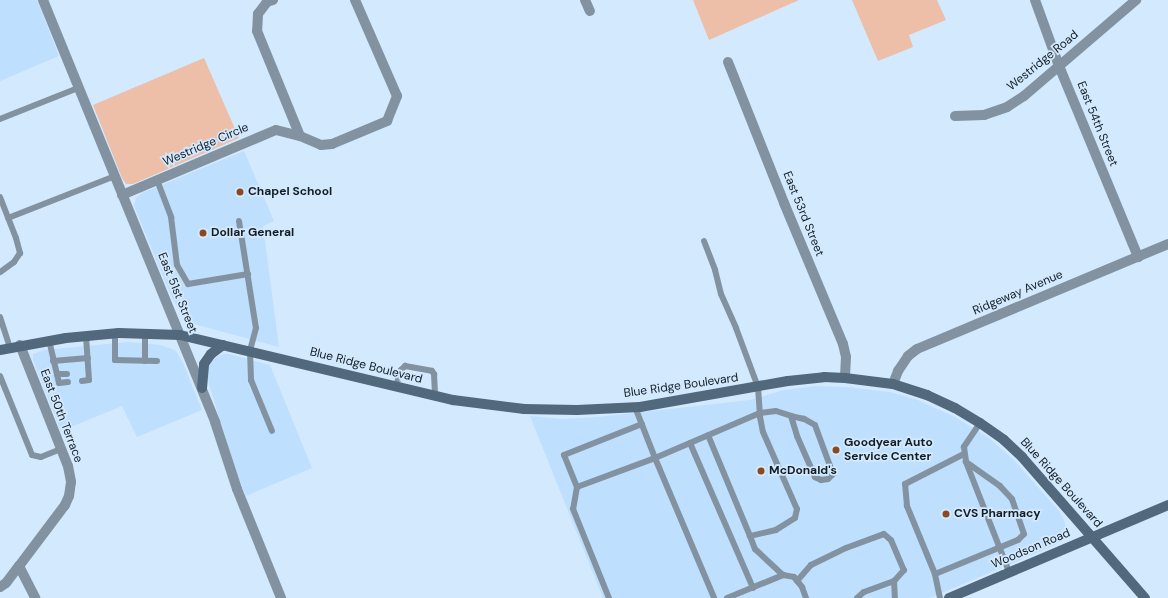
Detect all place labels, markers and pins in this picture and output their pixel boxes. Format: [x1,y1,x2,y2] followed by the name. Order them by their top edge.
[248,185,332,199] place label: Chapel School
[235,187,245,197] marker: Chapel School
[211,226,294,240] place label: Dollar General
[198,228,208,238] marker: Dollar General
[844,436,933,464] place label: Goodyear Auto Service Center
[831,445,841,455] marker: Goodyear Auto Service Center
[769,464,837,478] place label: McDonald's
[756,466,766,476] marker: McDonald's
[954,507,1041,521] place label: CVS Pharmacy
[941,509,951,519] marker: CVS Pharmacy

